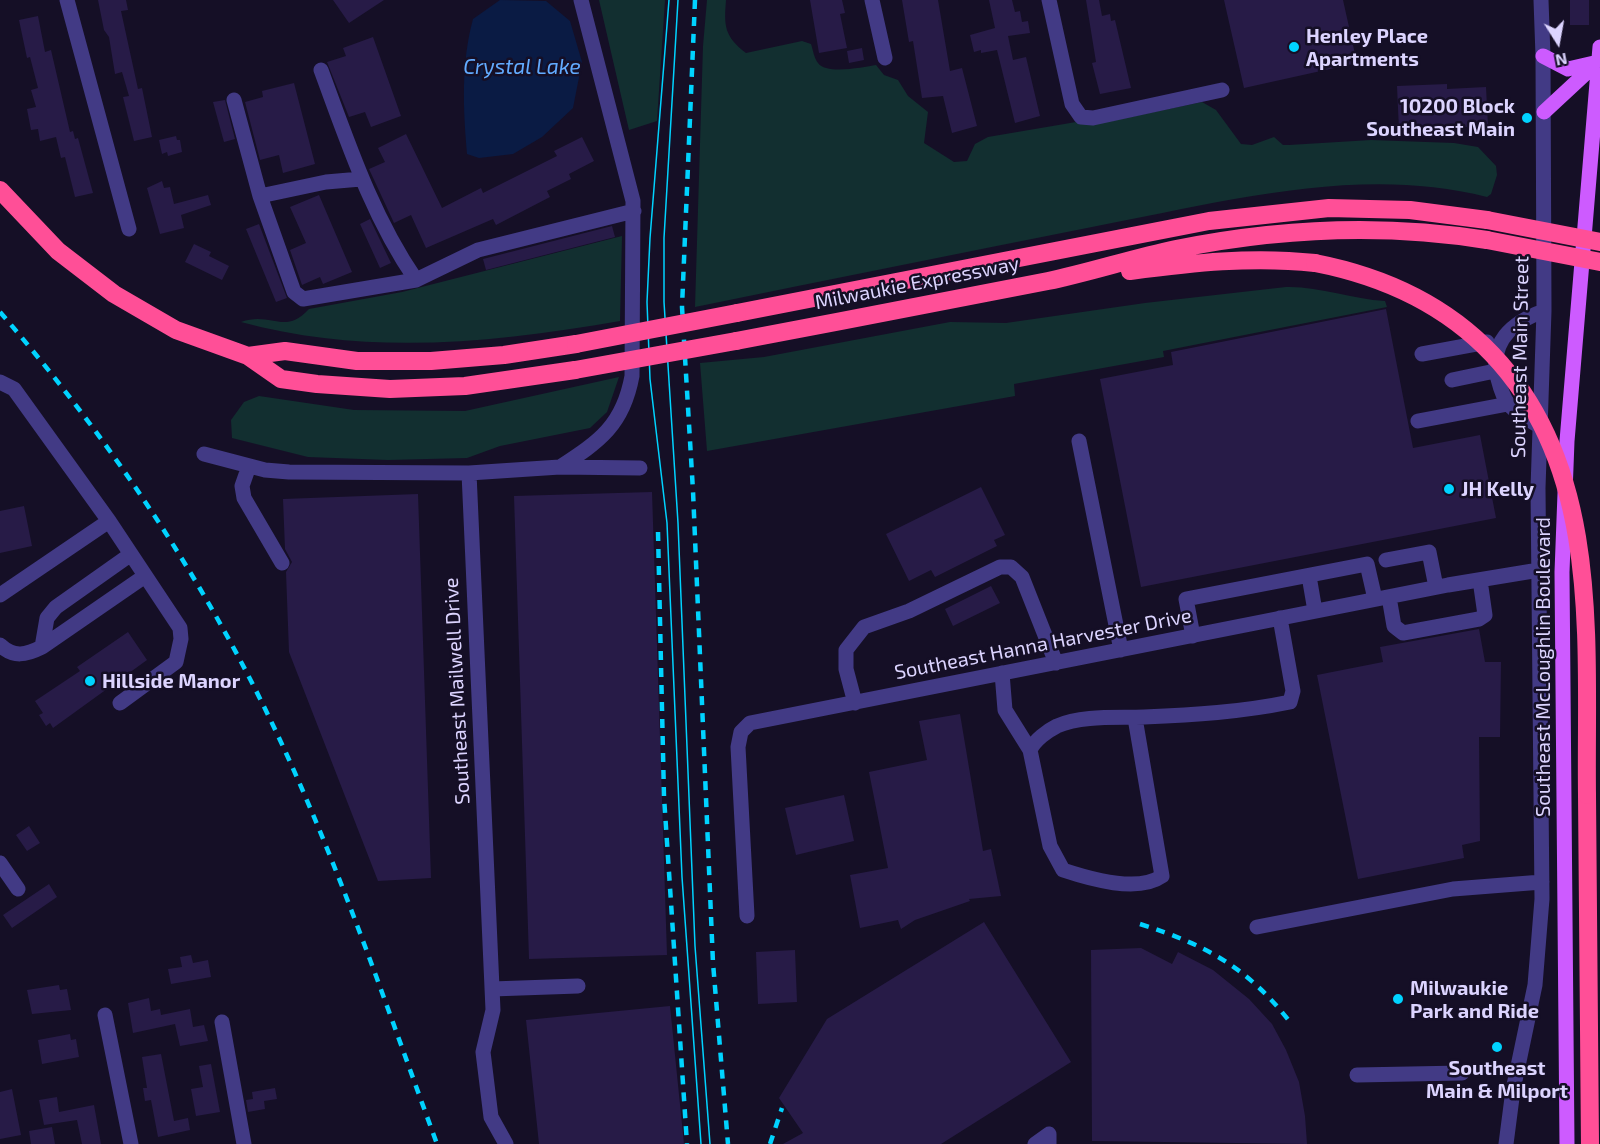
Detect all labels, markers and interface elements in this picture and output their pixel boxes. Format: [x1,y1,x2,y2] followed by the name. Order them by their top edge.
[1528,12,1588,72] north arrow
[1306,24,1428,71] place label: Henley Place Apartments
[1287,40,1301,54] marker: Henley Place Apartments
[1554,50,1569,71] text: N
[463,54,581,80] water label: Crystal Lake
[1366,94,1515,141] place label: 10200 Block Southeast Main
[1520,111,1534,125] marker: 10200 Block Southeast Main
[813,251,1021,315] street label: Milwaukie Expressway
[1506,256,1534,458] street label: Southeast Main Street
[1461,477,1534,501] place label: JH Kelly
[1442,482,1456,496] marker: JH Kelly
[1531,517,1555,817] street label: Southeast McLoughlin Boulevard
[439,577,475,805] street label: Southeast Mailwell Drive
[892,603,1194,685] street label: Southeast Hanna Harvester Drive
[102,669,240,693] place label: Hillside Manor
[83,674,97,688] marker: Hillside Manor
[1410,976,1539,1023] place label: Milwaukie Park and Ride
[1391,992,1405,1006] marker: Milwaukie Park and Ride
[1490,1040,1504,1054] marker: Southeast Main & Milport
[1426,1056,1568,1103] place label: Southeast Main & Milport

